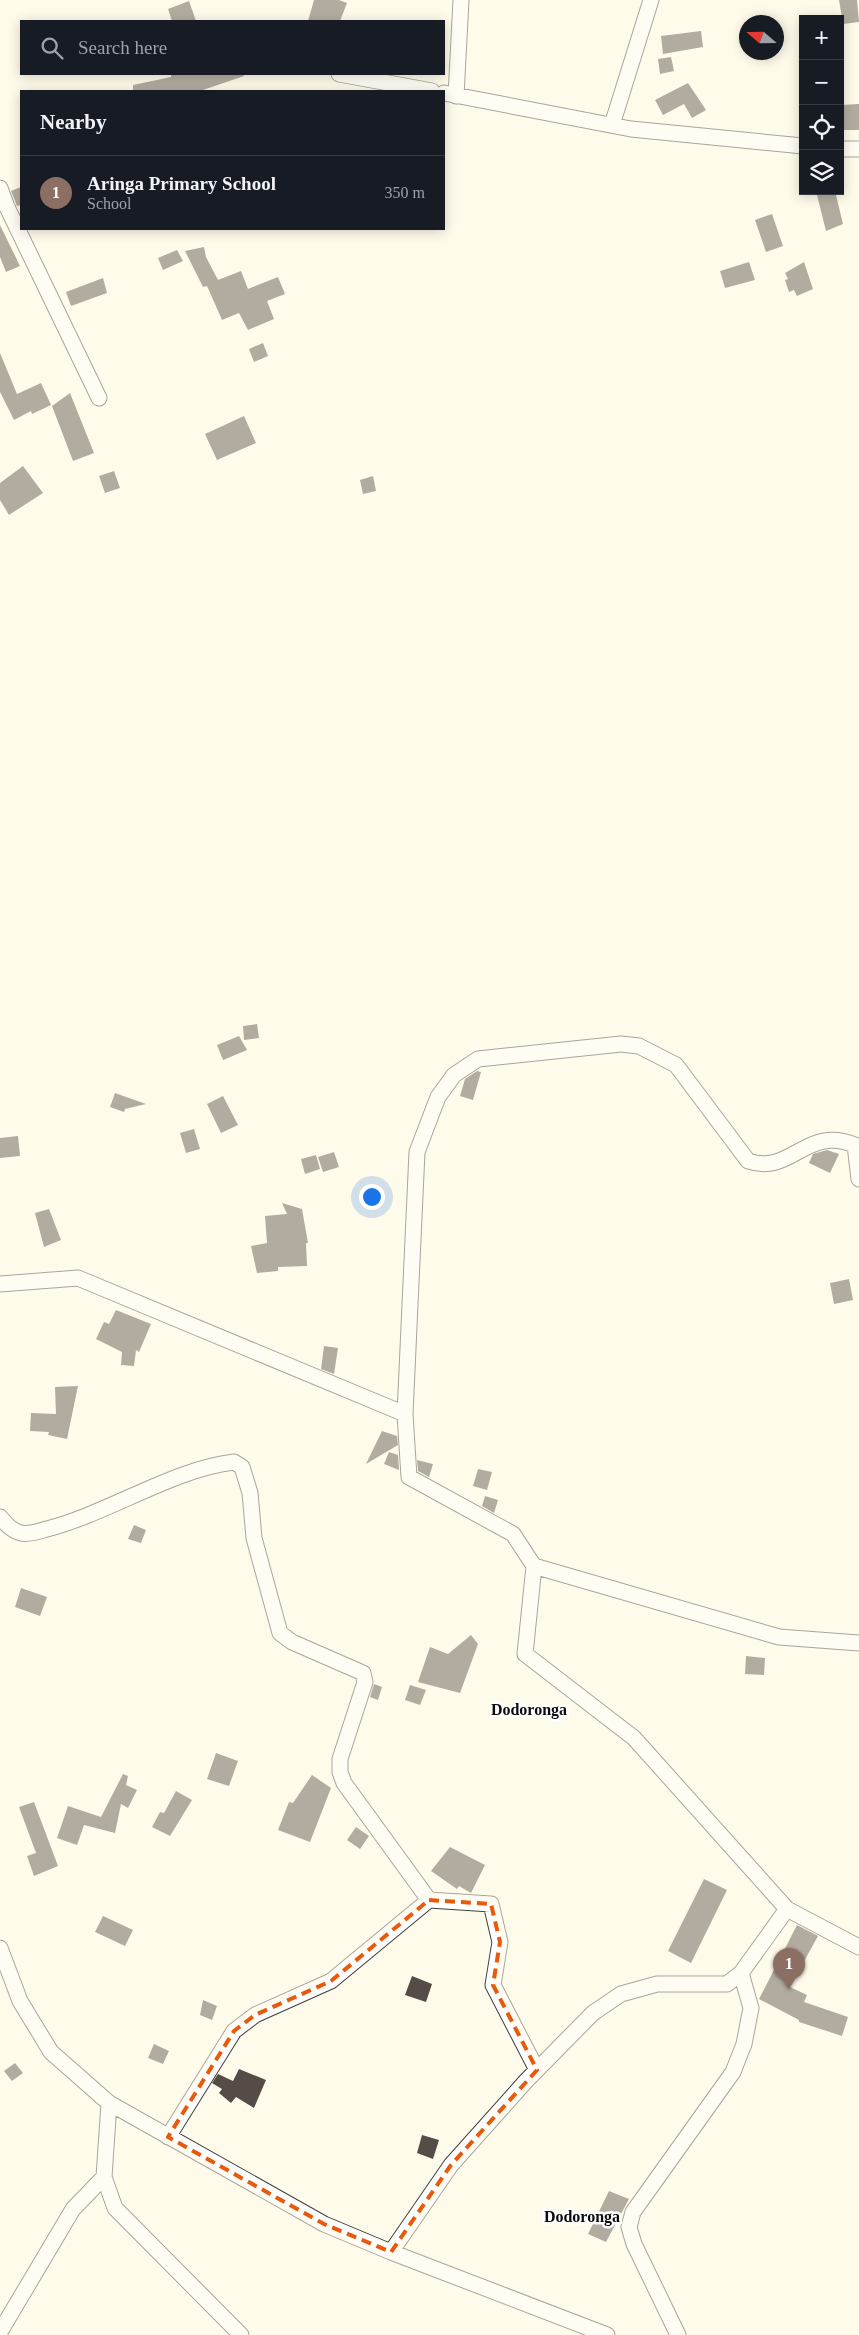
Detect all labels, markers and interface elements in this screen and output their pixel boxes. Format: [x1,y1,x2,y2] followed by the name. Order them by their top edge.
[739,15,784,60] north arrow
[799,15,844,195] map controls
[799,15,844,60] button: +
[20,20,445,75] search box
[38,34,66,62] icon: search
[78,37,167,58] text: Search here
[799,60,844,105] button: −
[799,105,844,150] button: locate
[40,110,107,134] text: Nearby
[799,150,844,195] button: layers
[87,173,276,194] text: Aringa Primary School
[52,184,60,201] text: 1
[385,184,425,201] text: 350 m
[87,195,131,212] text: School
[359,1184,385,1210] your location
[491,1701,567,1719] district label: Dodoronga
[773,1948,805,1989] pin: 1
[544,2208,620,2226] district label: Dodoronga

